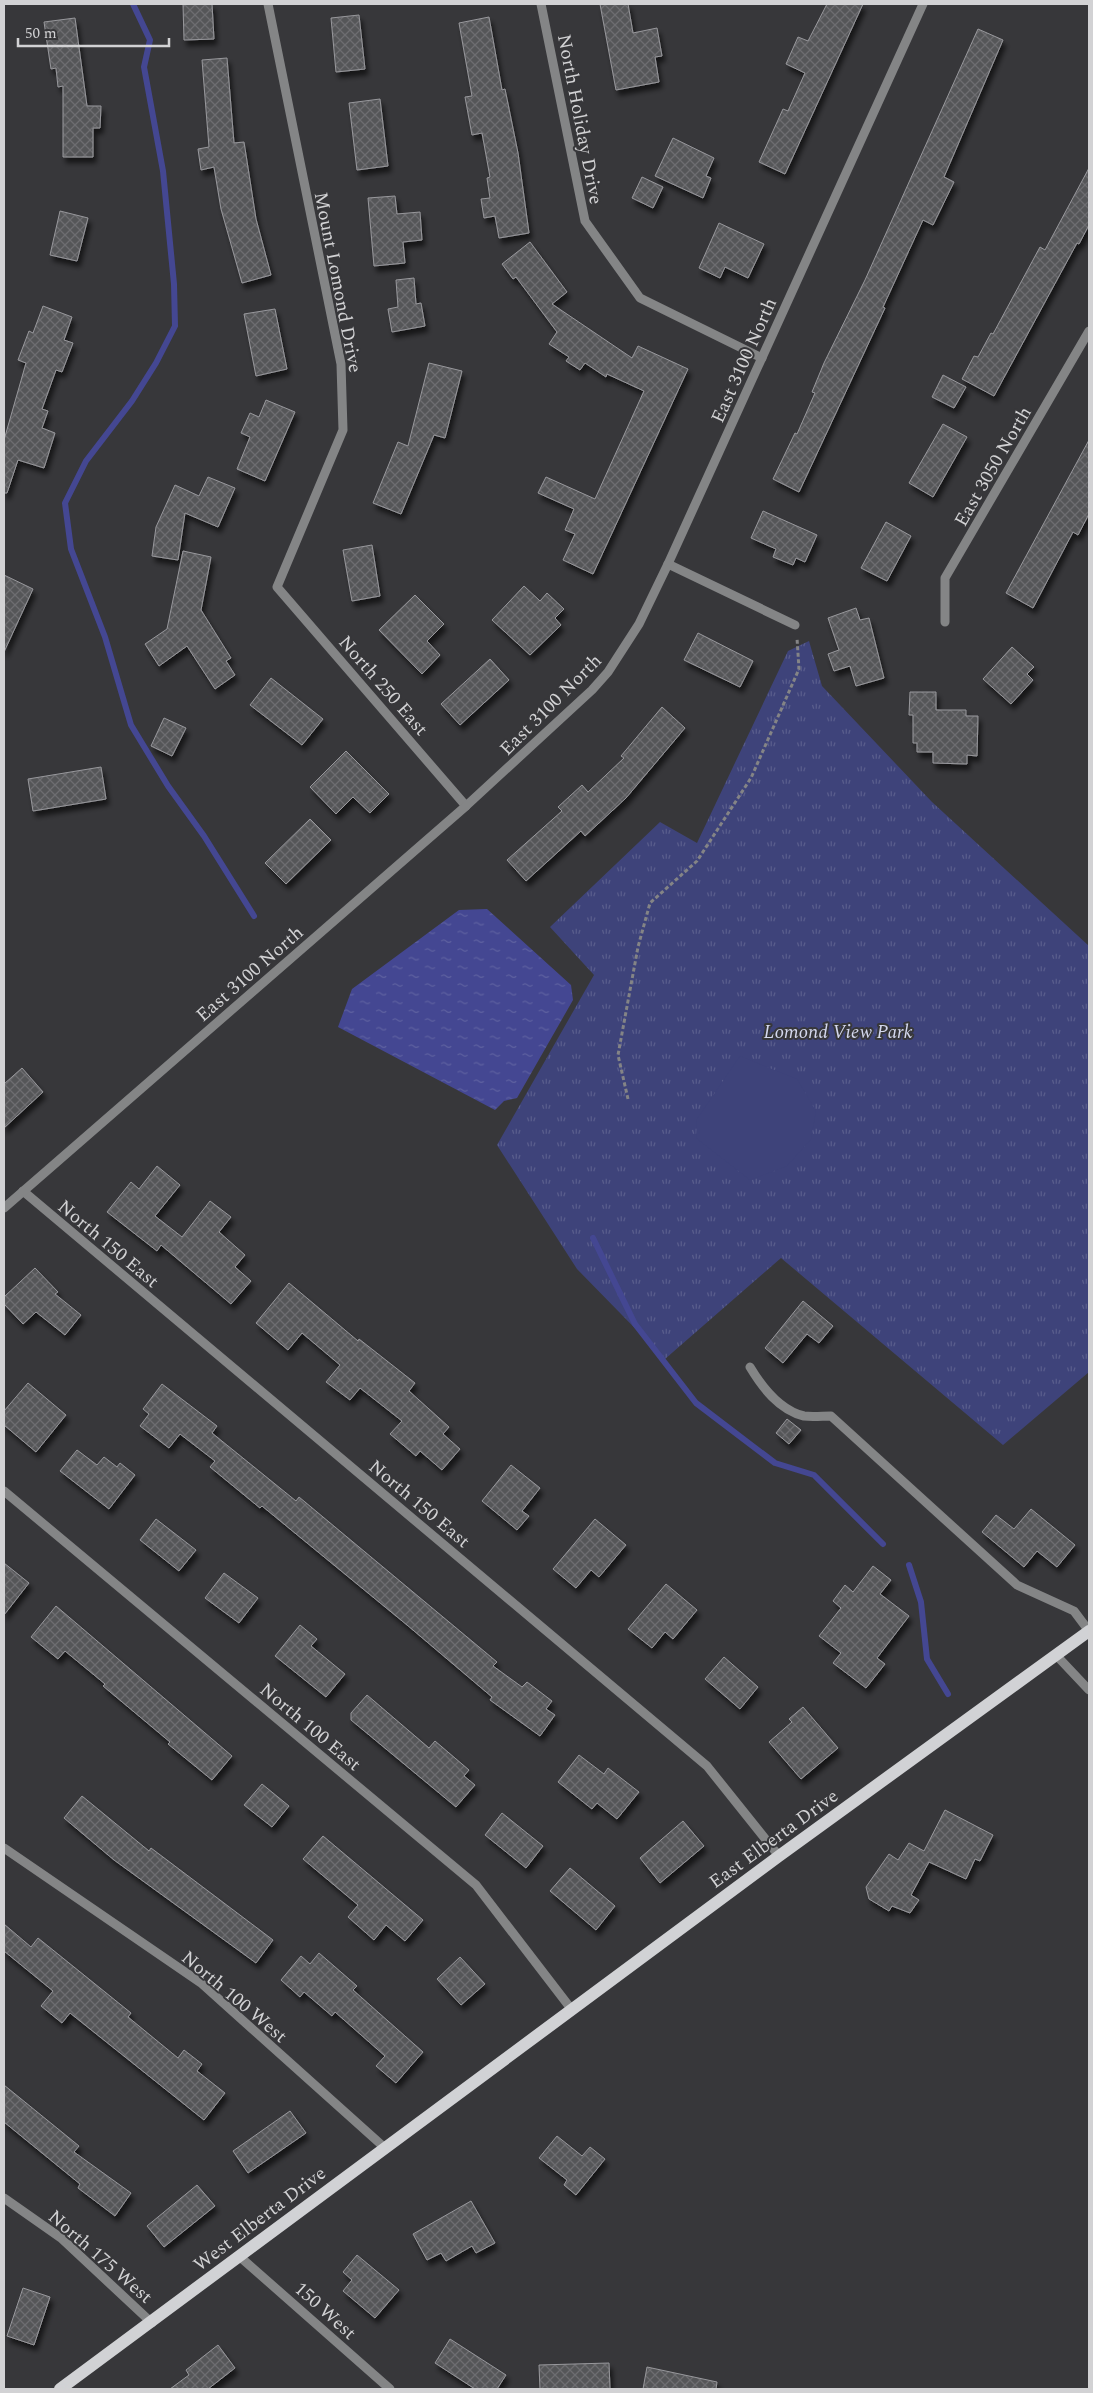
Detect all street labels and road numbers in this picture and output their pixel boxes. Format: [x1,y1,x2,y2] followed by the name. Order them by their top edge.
[549,32,610,207] street label: North Holiday Drive
[306,189,369,375] street label: Mount Lomond Drive
[704,293,785,428] street label: East 3100 North
[947,401,1040,532] street label: East 3050 North
[331,629,435,743] street label: North 250 East
[493,647,609,763] street label: East 3100 North
[190,919,310,1029] street label: East 3100 North
[51,1193,166,1296] street label: North 150 East
[362,1453,477,1556] street label: North 150 East
[253,1676,368,1779] street label: North 100 East
[703,1782,845,1896] street label: East Elberta Drive
[175,1944,294,2051] street label: North 100 West
[187,2160,332,2279] street label: West Elberta Drive
[41,2203,159,2311] street label: North 175 West
[287,2275,363,2347] street label: 150 West

